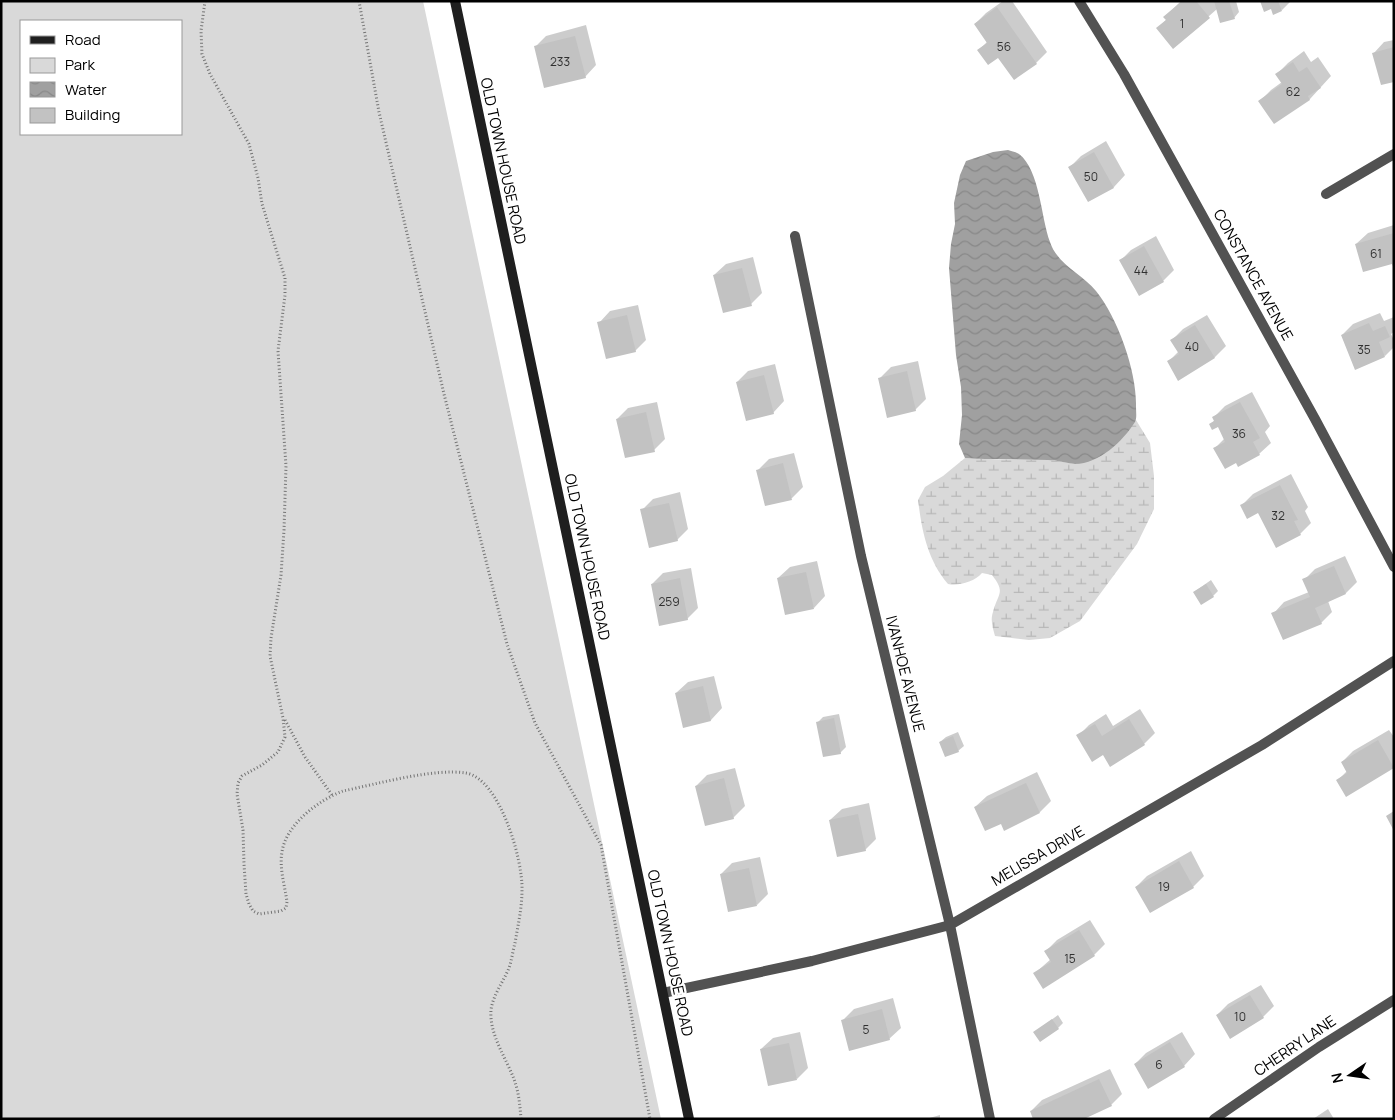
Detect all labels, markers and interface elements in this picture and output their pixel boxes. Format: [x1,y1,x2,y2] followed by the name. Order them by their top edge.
[1180,15,1184,32] house number: 1
[20,20,182,135] legend
[65,29,101,50] text: Road
[997,38,1011,55] house number: 56
[550,53,570,70] house number: 233
[65,54,95,75] text: Park
[476,76,531,246] street label: OLD TOWN HOUSE ROAD
[65,79,107,100] text: Water
[1286,83,1300,100] house number: 62
[65,104,120,125] text: Building
[1084,168,1098,185] house number: 50
[1209,205,1298,344] street label: CONSTANCE AVENUE
[1370,245,1382,262] house number: 61
[1134,262,1148,279] house number: 44
[1185,338,1199,355] house number: 40
[1357,341,1371,358] house number: 35
[1232,425,1246,442] house number: 36
[560,472,615,642] street label: OLD TOWN HOUSE ROAD
[1271,507,1285,524] house number: 32
[658,593,680,610] house number: 259
[881,613,930,734] street label: IVANHOE AVENUE
[987,820,1088,891] street label: MELISSA DRIVE
[643,868,698,1038] street label: OLD TOWN HOUSE ROAD
[1158,878,1170,895] house number: 19
[1064,950,1076,967] house number: 15
[1234,1008,1246,1025] house number: 10
[1250,1012,1340,1080] street label: CHERRY LANE
[863,1021,870,1038] house number: 5
[1325,1050,1375,1100] north arrow
[1155,1056,1163,1073] house number: 6

